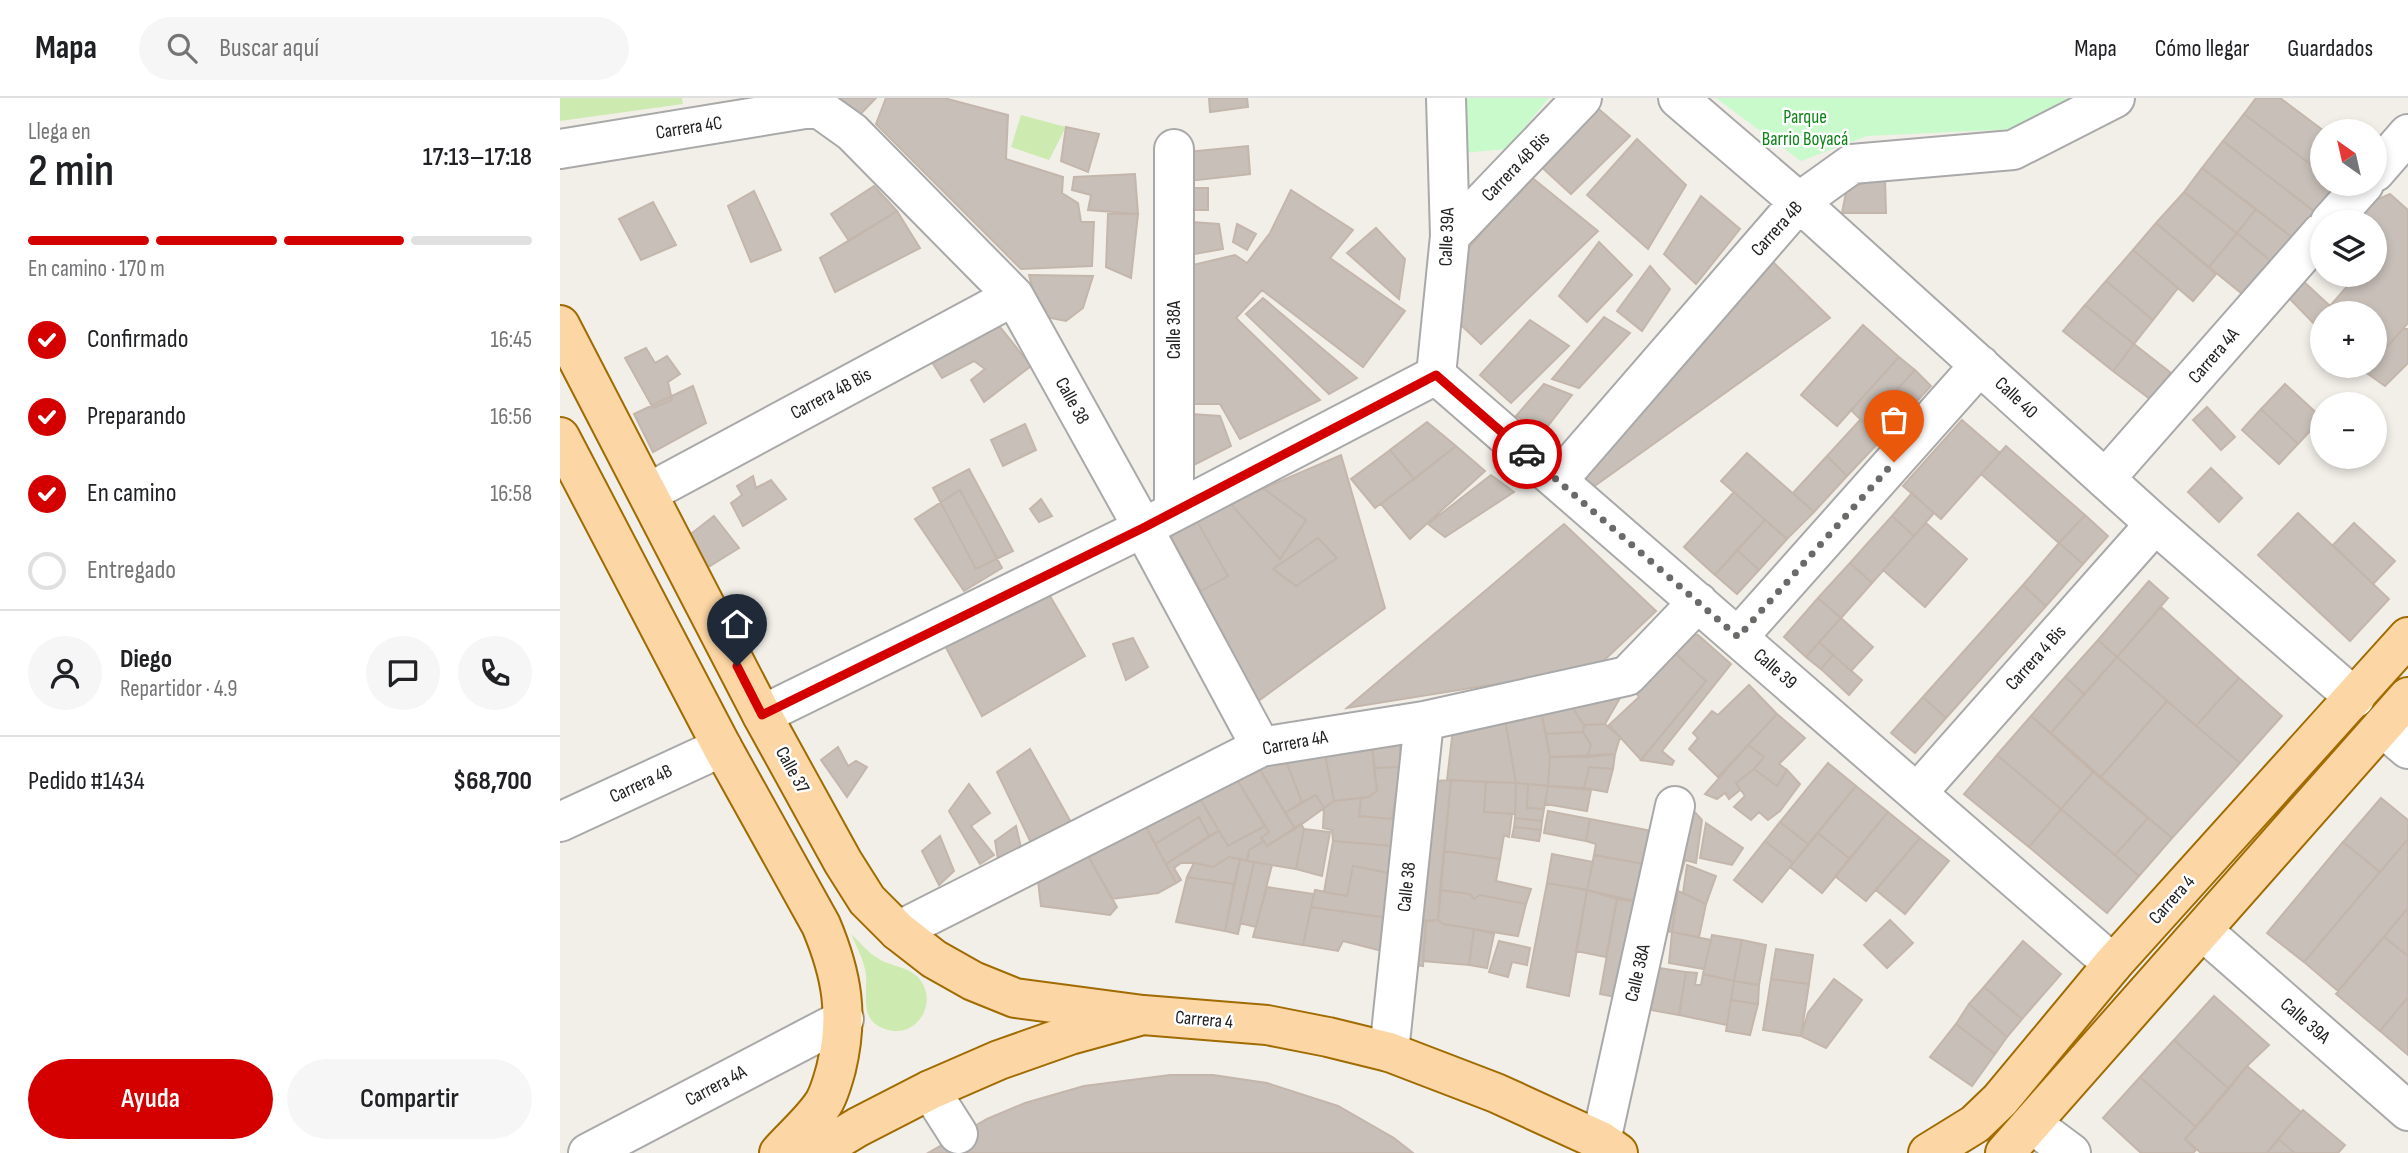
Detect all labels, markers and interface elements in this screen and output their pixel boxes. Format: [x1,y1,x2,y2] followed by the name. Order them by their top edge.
[139,17,629,80] search box
[35,28,97,68] text: Mapa
[163,29,201,67] icon: search
[219,33,319,64] text: Buscar aquí
[2074,34,2117,63] text: Mapa
[2155,34,2249,63] text: Cómo llegar
[2287,34,2373,63] text: Guardados
[1762,106,1848,151] park label: Parque Barrio Boyacá
[654,111,724,145] street label: Carrera 4C
[28,118,91,146] text: Llega en
[2310,119,2387,196] north arrow
[2310,119,2387,469] map controls
[1477,127,1555,207] street label: Carrera 4B Bis
[423,142,532,173] text: 17:13–17:18
[28,144,114,199] text: 2 min
[1746,197,1808,261] street label: Carrera 4B
[1434,207,1460,267] street label: Calle 39A
[2310,210,2387,287] button: layers
[28,255,165,283] text: En camino · 170 m
[1163,300,1186,359] street label: Calle 38A
[2310,301,2387,378] button: +
[28,321,66,359] icon: check
[2184,323,2245,388] street label: Carrera 4A
[87,324,188,355] text: Confirmado
[491,326,532,354] text: 16:45
[787,363,875,425] street label: Carrera 4B Bis
[1990,372,2042,424] street label: Calle 40
[1050,373,1094,429] street label: Calle 38
[1864,390,1924,462] pin
[2310,392,2387,469] button: −
[28,398,66,436] icon: check
[87,401,186,432] text: Preparando
[1875,401,1913,439] icon: bag
[490,403,532,431] text: 16:56
[1492,419,1562,489] courier
[1508,435,1546,473] icon: car
[28,475,66,513] icon: check
[87,478,177,509] text: En camino
[490,480,532,508] text: 16:58
[87,555,176,586] text: Entregado
[707,594,767,666] pin
[718,605,756,643] icon: home
[2001,621,2071,695] street label: Carrera 4 Bis
[28,636,102,710] button: person
[366,636,440,710] button: chat
[458,636,532,710] button: phone
[120,644,172,675] text: Diego
[1748,644,1802,694] street label: Calle 39
[120,675,237,703] text: Repartidor · 4.9
[1260,725,1330,761] street label: Carrera 4A
[770,743,814,798] street label: Calle 37
[606,760,676,808] street label: Carrera 4B
[28,766,145,797] text: Pedido #1434
[453,766,532,797] text: $68,700
[1393,861,1421,913] street label: Calle 38
[2144,871,2200,929] street label: Carrera 4
[1620,941,1656,1004] street label: Calle 38A
[2275,993,2335,1049] street label: Calle 39A
[1174,1006,1234,1034] street label: Carrera 4
[28,1059,273,1139] button: Ayuda
[287,1059,532,1139] button: Compartir
[681,1060,751,1112] street label: Carrera 4A

